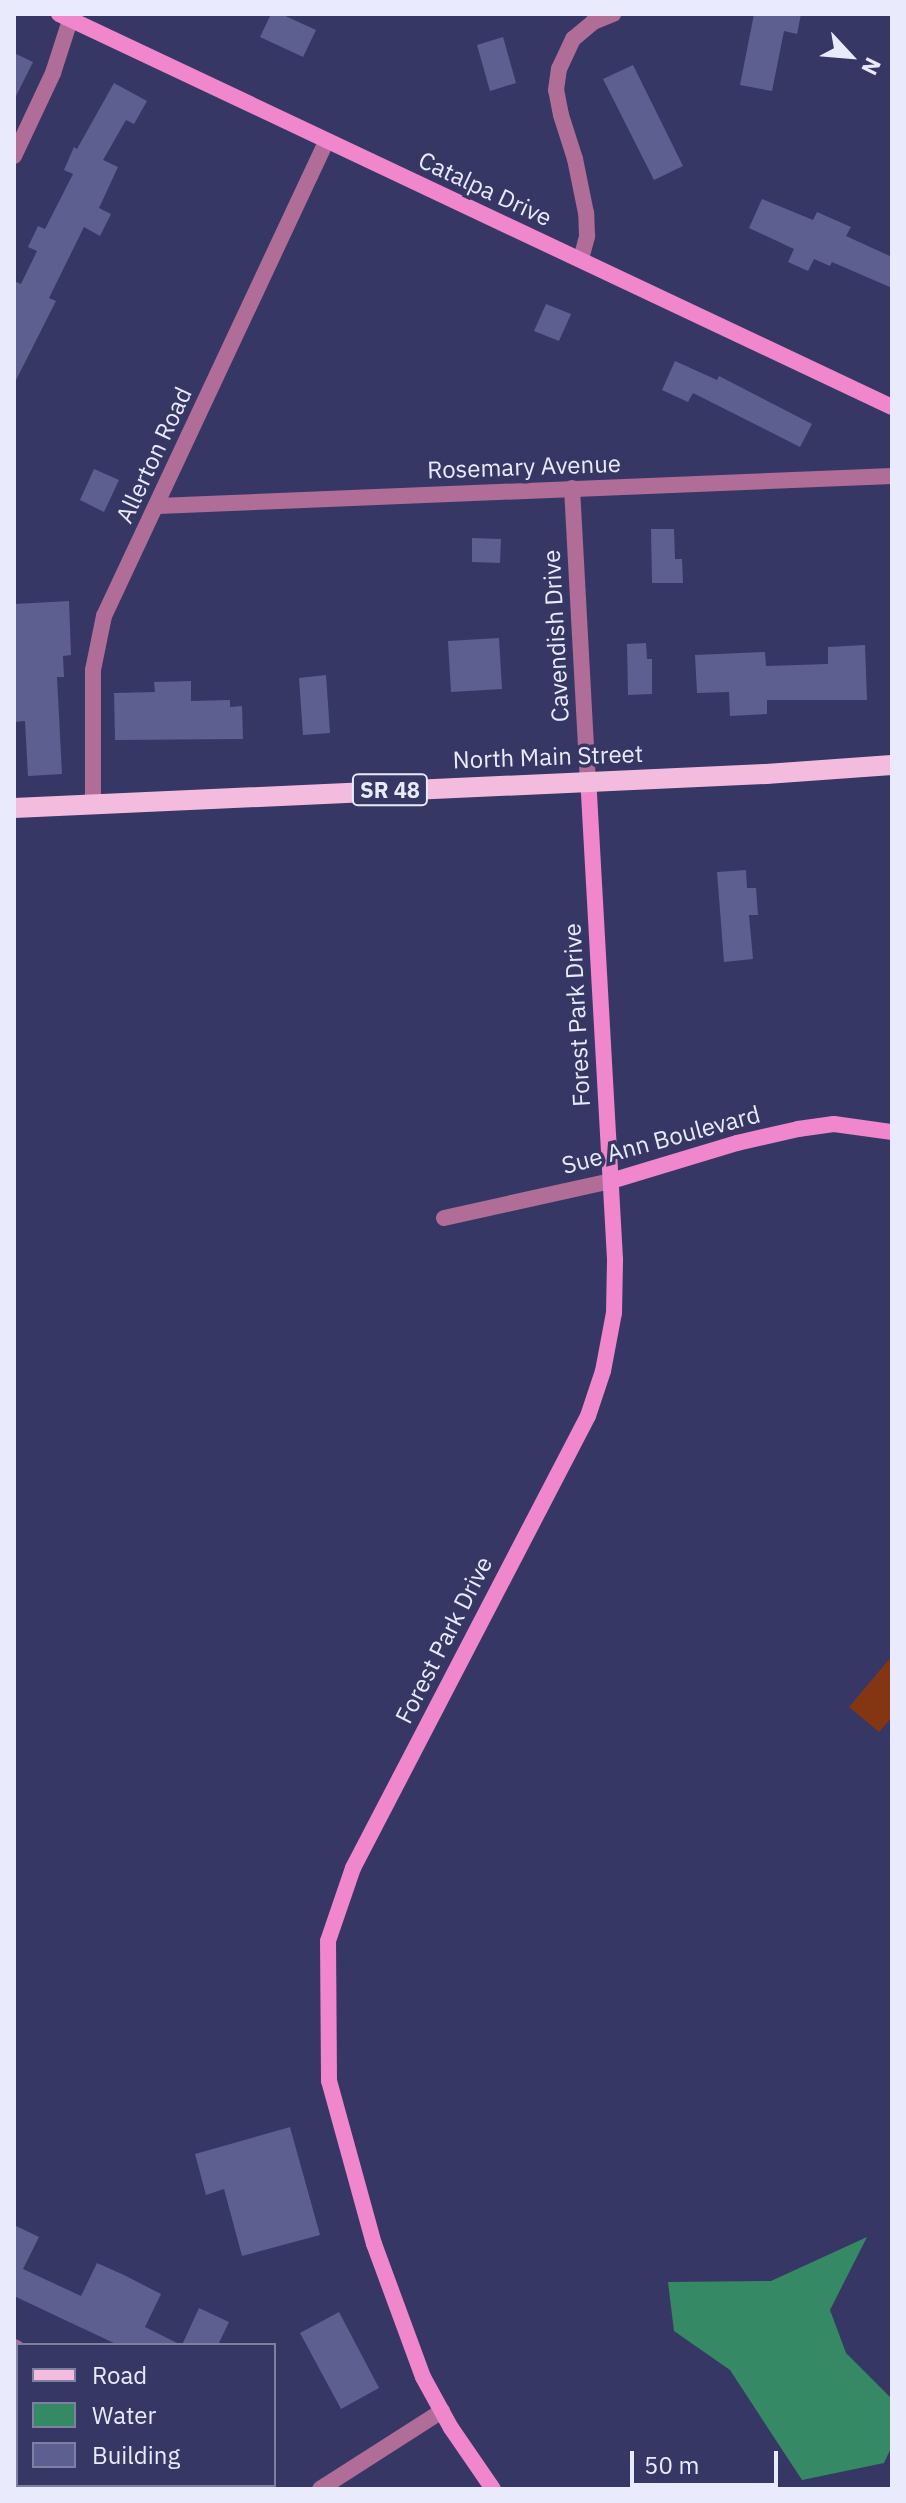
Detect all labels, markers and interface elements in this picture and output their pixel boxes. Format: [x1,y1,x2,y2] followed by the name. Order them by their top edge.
[810,16,890,96] north arrow
[855,53,889,80] text: N
[414,146,556,232] street label: Catalpa Drive
[110,382,198,528] street label: Allerton Road
[427,449,621,485] street label: Rosemary Avenue
[537,549,575,723] street label: Cavendish Drive
[452,739,644,775] street label: North Main Street
[350,772,430,808] road number: SR 48
[558,923,596,1107] street label: Forest Park Drive
[559,1100,763,1180] street label: Sue Ann Boulevard
[389,1552,499,1728] street label: Forest Park Drive
[16,2343,276,2487] legend
[92,2359,147,2391] text: Road
[92,2399,156,2431] text: Water
[634,2435,782,2485] scale bar
[92,2439,180,2471] text: Building
[644,2449,699,2481] text: 50 m

